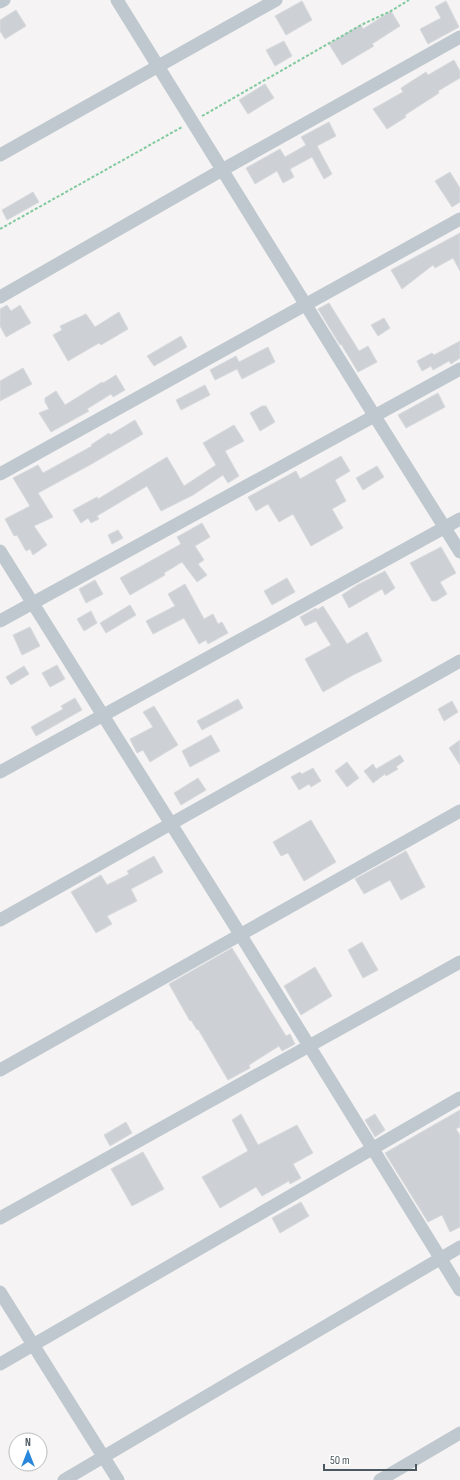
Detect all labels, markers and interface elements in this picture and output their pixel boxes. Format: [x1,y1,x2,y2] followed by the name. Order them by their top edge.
[8,1432,48,1472] north arrow
[25,1436,31,1449] text: N
[324,1446,416,1472] scale bar
[330,1453,350,1468] text: 50 m

